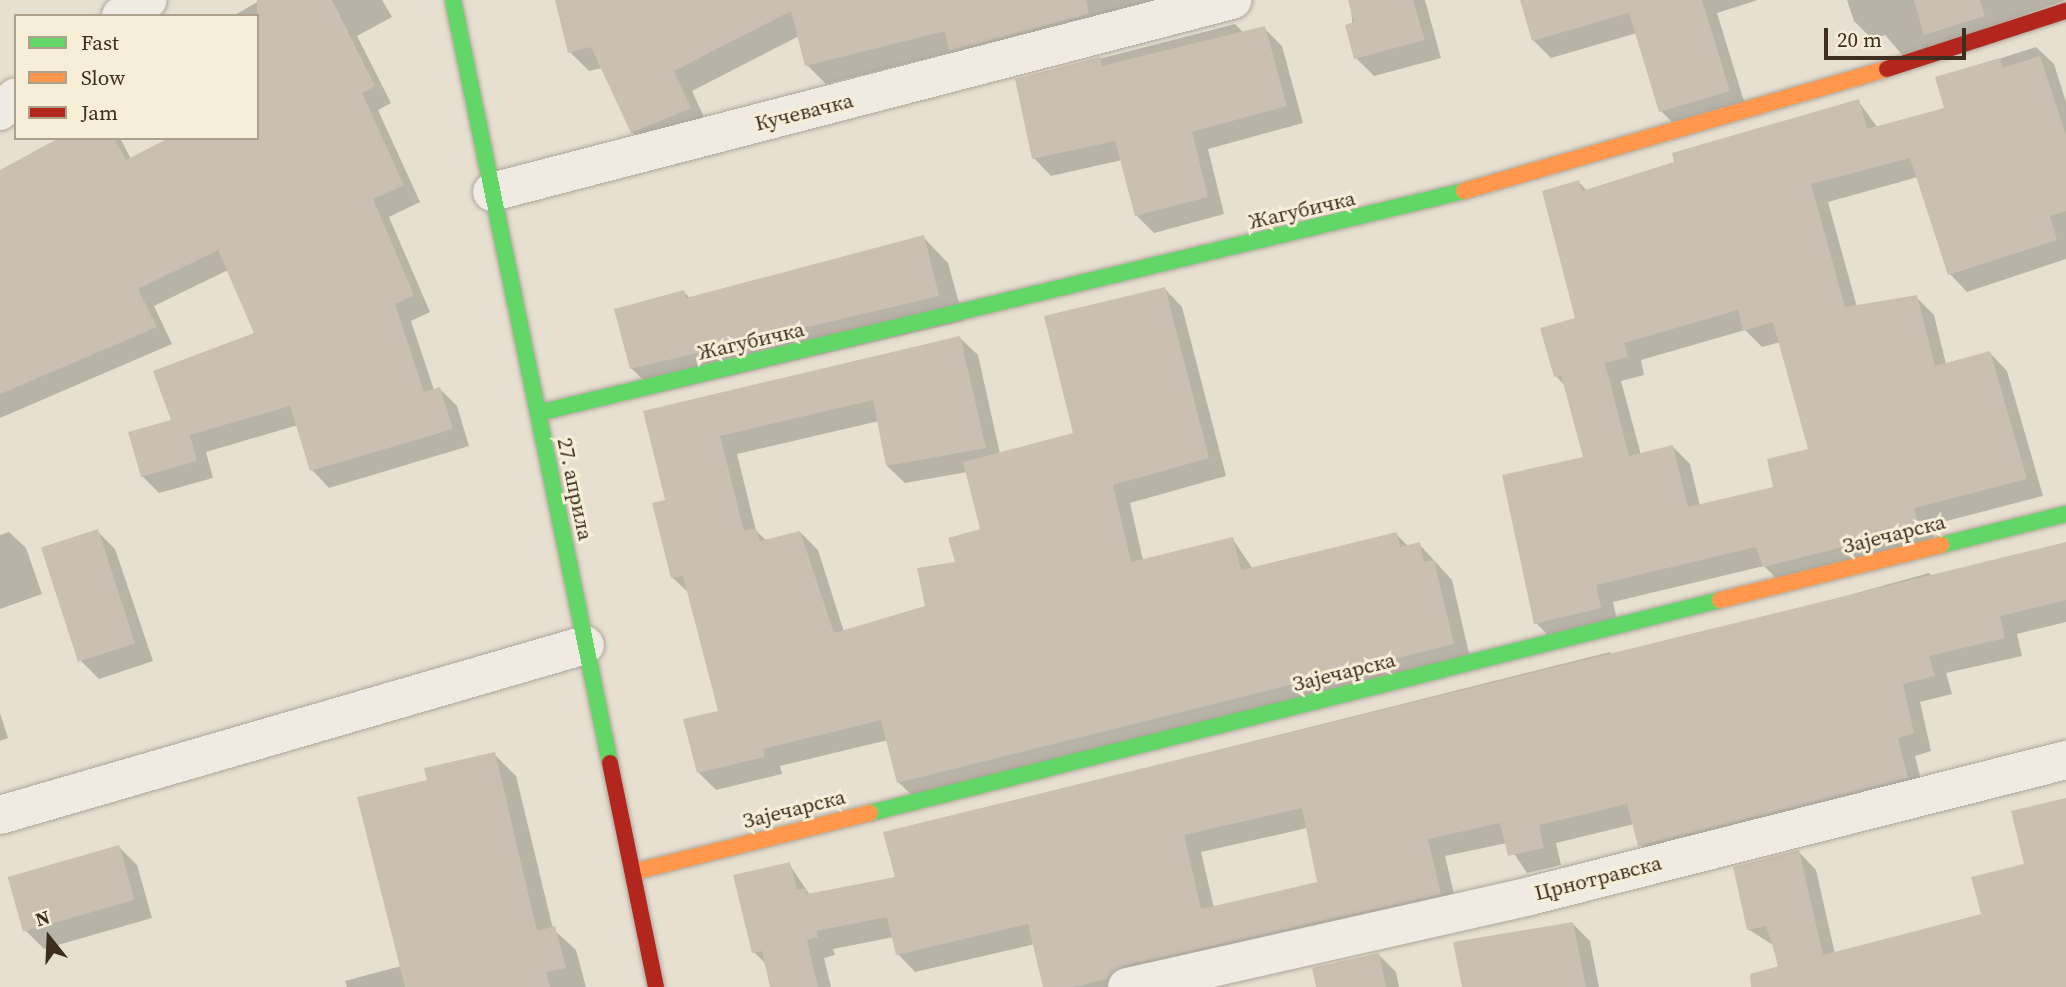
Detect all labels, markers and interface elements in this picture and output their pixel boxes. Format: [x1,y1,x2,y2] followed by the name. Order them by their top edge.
[14,14,259,140] legend
[1828,14,1970,58] scale bar
[1837,25,1882,54] text: 20 m
[81,28,119,57] text: Fast
[81,63,125,92] text: Slow
[752,88,856,136] street label: Кучевачка
[81,98,118,127] text: Jam
[1246,185,1358,235] street label: Жагубичка
[695,316,807,366] street label: Жагубичка
[552,435,598,543] street label: 27. априла
[1840,509,1948,559] street label: Зајечарска
[1290,647,1398,697] street label: Зајечарска
[740,784,848,834] street label: Зајечарска
[1532,850,1664,906] street label: Црнотравска
[14,903,84,973] north arrow
[32,904,53,933] text: N

